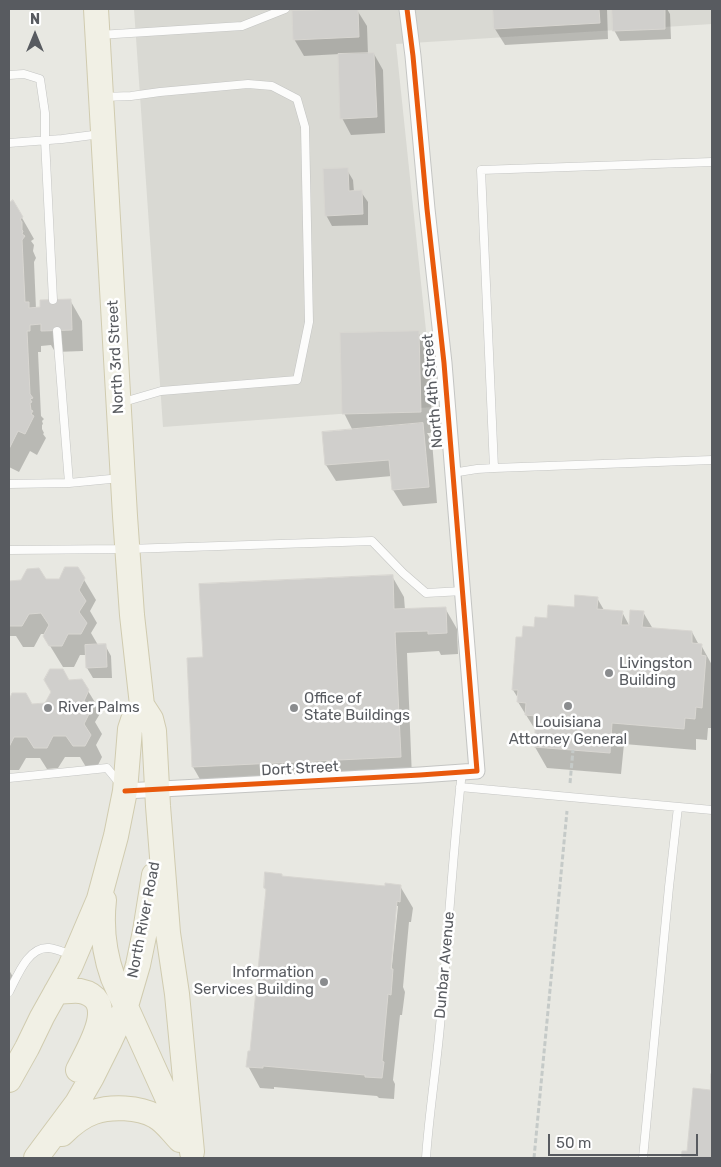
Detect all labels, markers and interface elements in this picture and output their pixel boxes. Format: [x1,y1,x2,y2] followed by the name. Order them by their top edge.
[10,10,60,60] north arrow
[30,11,40,28] text: N
[104,300,128,414] street label: North 3rd Street
[419,333,447,449] street label: North 4th Street
[619,655,692,690] place label: Livingston Building
[603,667,615,679] marker: Livingston Building
[304,690,410,725] place label: Office of State Buildings
[58,699,140,717] place label: River Palms
[562,700,574,712] marker: Louisiana Attorney General
[42,702,54,714] marker: River Palms
[288,702,300,714] marker: Office of State Buildings
[509,714,627,749] place label: Louisiana Attorney General
[261,758,339,780] street label: Dort Street
[124,860,164,980] street label: North River Road
[431,911,459,1019] street label: Dunbar Avenue
[194,964,314,999] place label: Information Services Building
[318,976,330,988] marker: Information Services Building
[551,1124,701,1156] scale bar
[556,1134,591,1152] text: 50 m

